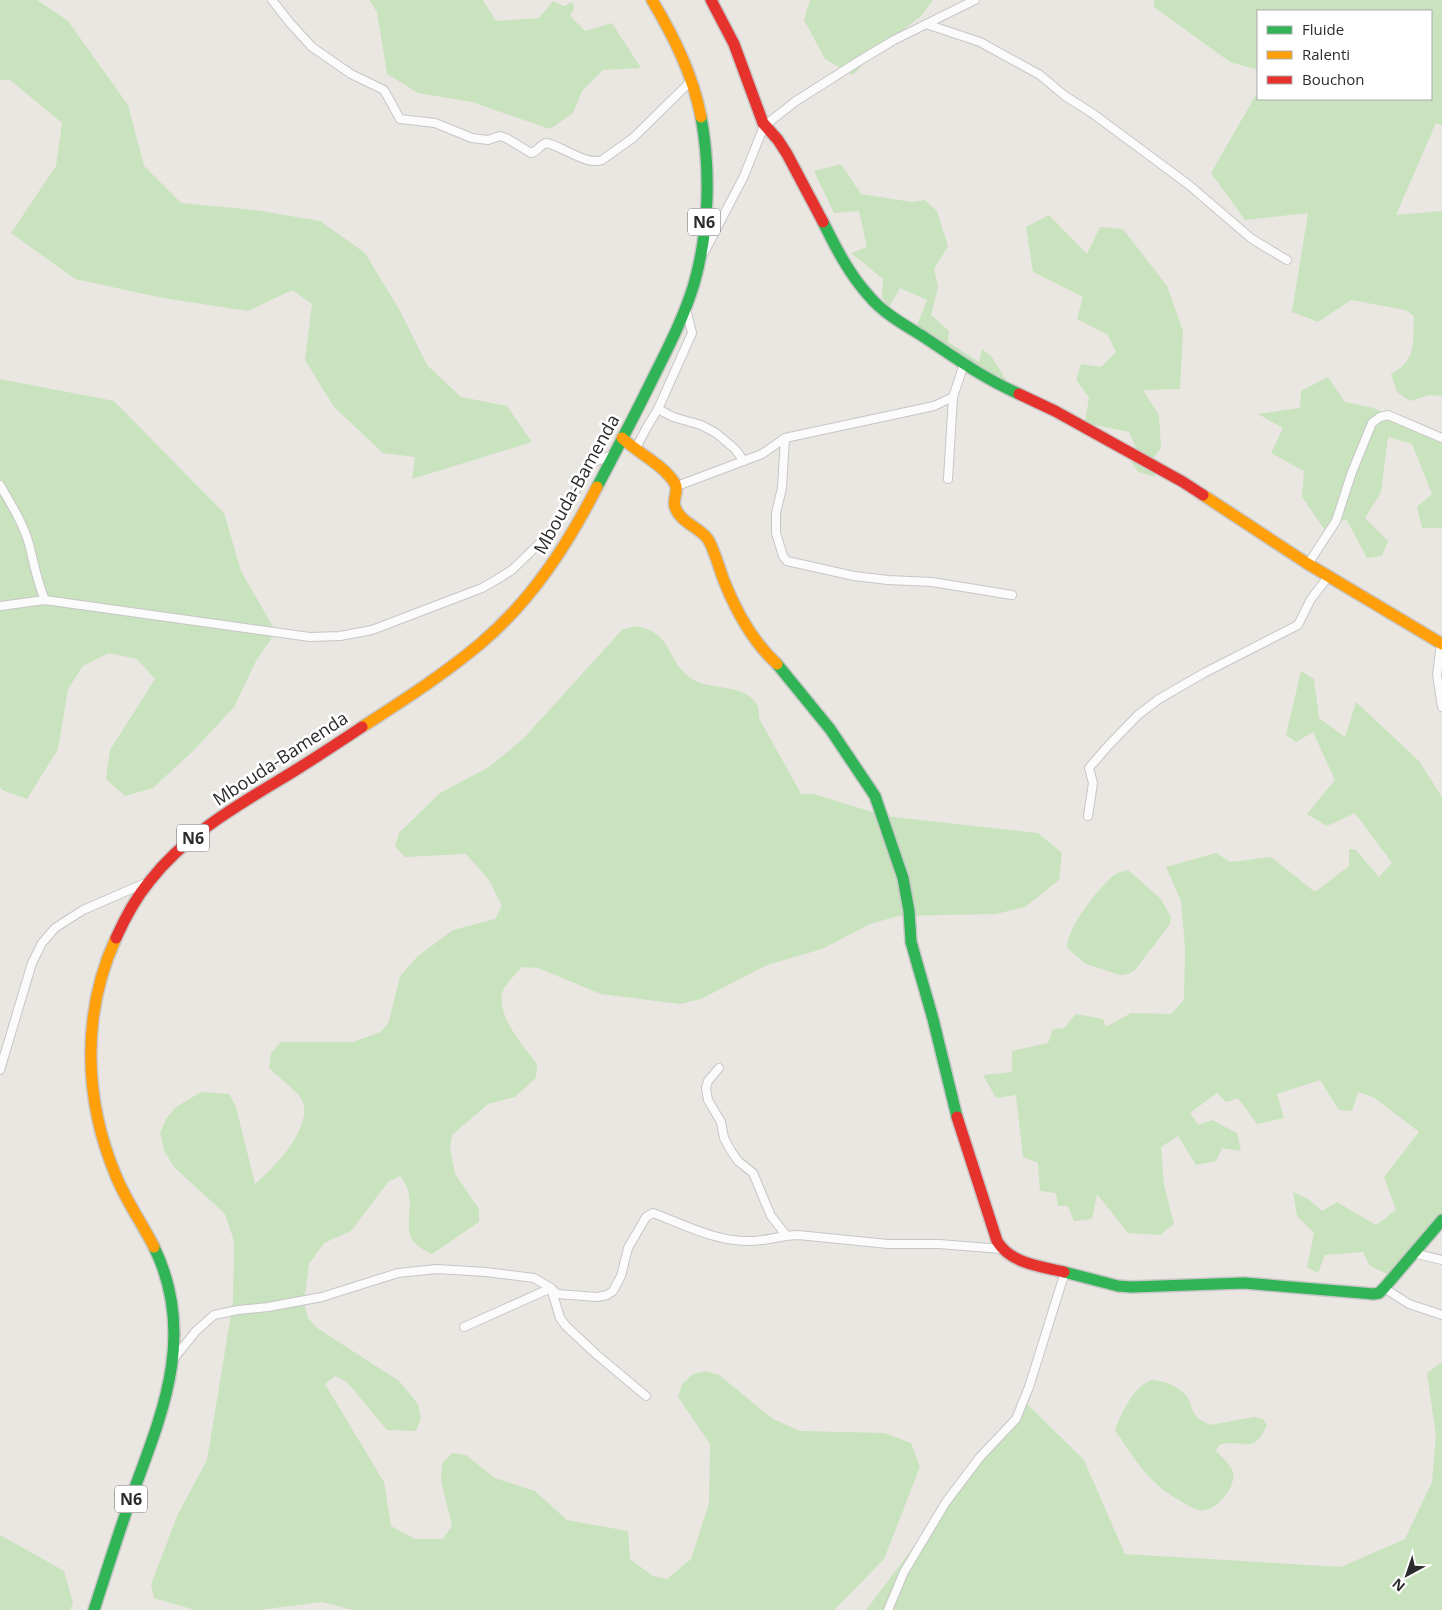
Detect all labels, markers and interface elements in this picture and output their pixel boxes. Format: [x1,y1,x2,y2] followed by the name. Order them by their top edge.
[1257,10,1432,100] legend
[1302,19,1344,39] text: Fluide
[1302,44,1350,64] text: Ralenti
[1302,69,1365,89] text: Bouchon
[688,208,720,236] road number: N6
[528,410,624,558] street label: Mbouda-Bamenda
[208,705,352,811] street label: Mbouda-Bamenda
[177,824,209,851] road number: N6
[115,1486,147,1512] road number: N6
[1382,1550,1432,1600] north arrow
[1388,1574,1409,1596] text: N

